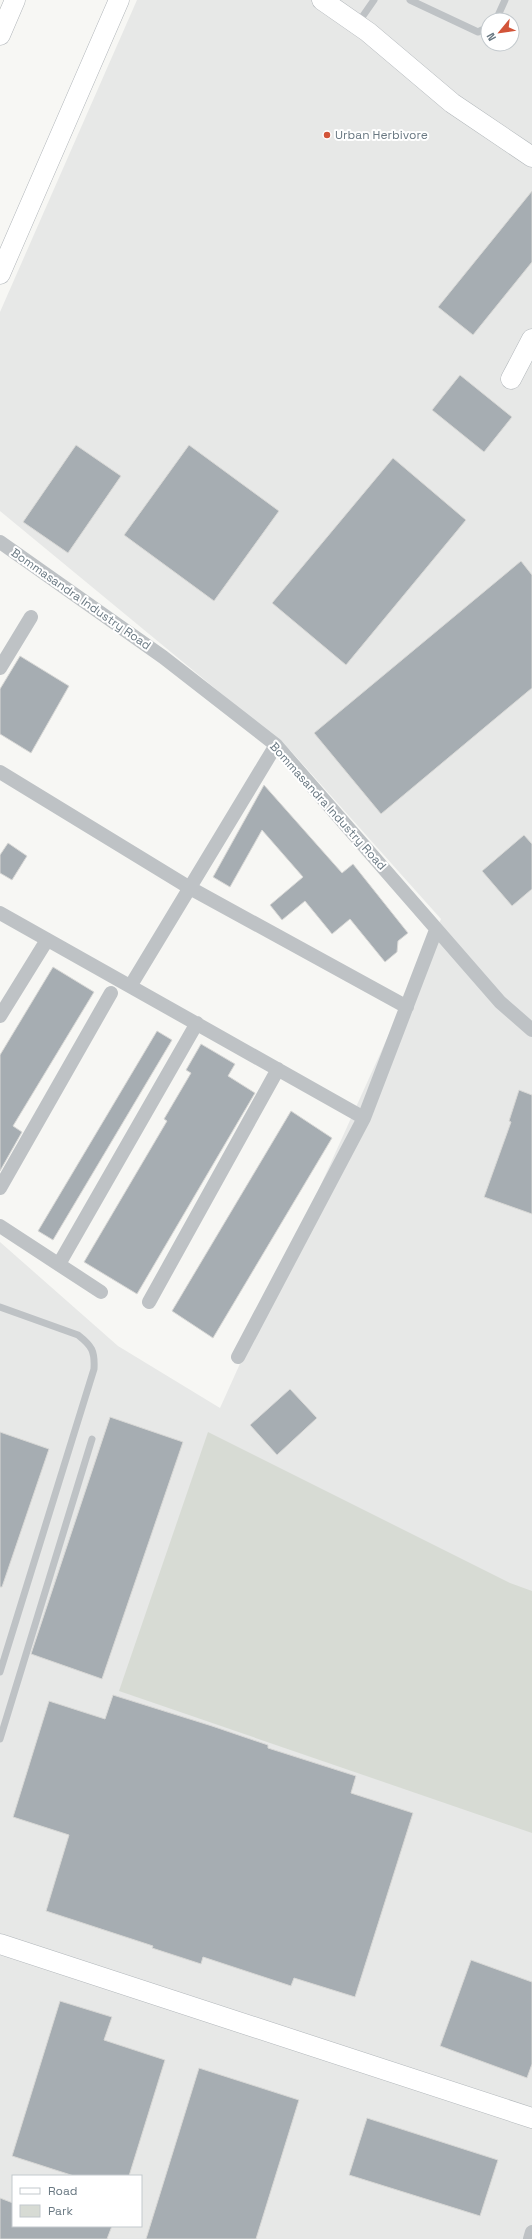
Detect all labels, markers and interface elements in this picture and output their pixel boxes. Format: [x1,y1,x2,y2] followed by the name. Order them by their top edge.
[480,12,520,52] north arrow
[483,30,499,43] text: N
[335,127,428,143] place label: Urban Herbivore
[322,130,332,140] marker: Urban Herbivore
[8,545,154,653] street label: Bommasandra Industry Road
[266,739,390,873] street label: Bommasandra Industry Road
[12,2175,142,2227] legend
[48,2183,77,2199] text: Road
[48,2203,73,2219] text: Park

